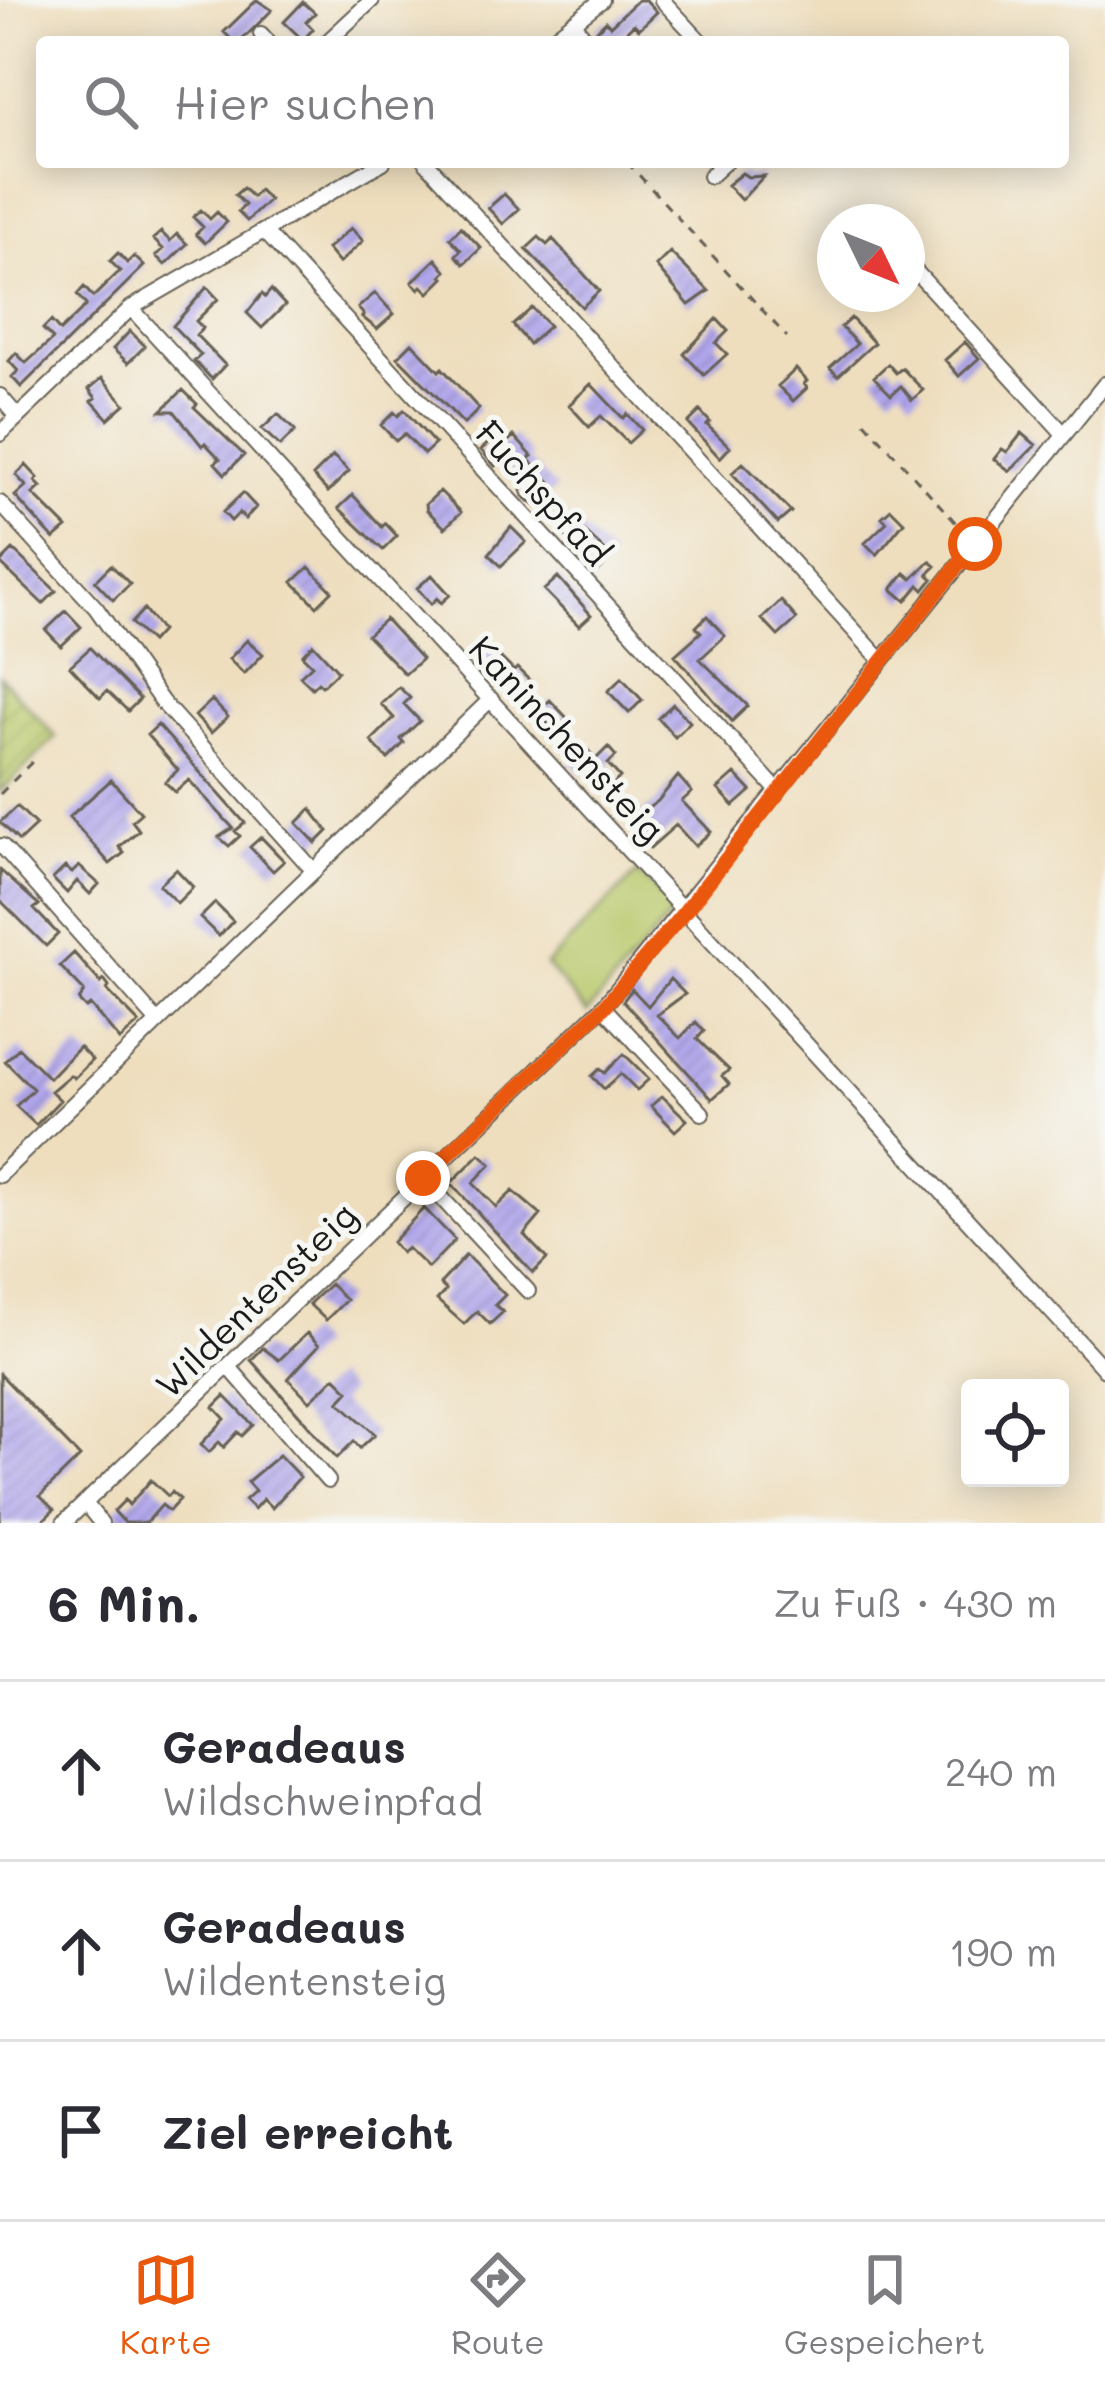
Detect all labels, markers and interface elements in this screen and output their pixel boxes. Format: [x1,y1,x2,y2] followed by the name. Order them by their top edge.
[36,36,1069,168] search box
[78,69,144,135] icon: search
[174,73,436,131] text: Hier suchen
[817,204,925,312] north arrow
[466,409,622,575] street label: Fuchspfad
[948,517,1002,571] route start
[460,625,676,851] street label: Kaninchensteig
[396,1151,450,1205] route end
[144,1191,366,1407] street label: Wildentensteig
[961,1379,1069,1487] map controls
[961,1379,1069,1487] button: locate
[48,1568,201,1635] text: 6 Min.
[774,1576,1057,1627] text: Zu Fuß · 430 m
[162,1716,406,1774] text: Geradeaus
[48,1738,114,1804] icon: ahead
[945,1745,1057,1796] text: 240 m
[162,1774,483,1825] text: Wildschweinpfad
[162,1896,406,1954] text: Geradeaus
[48,1918,114,1984] icon: ahead
[949,1925,1057,1976] text: 190 m
[162,1954,446,2005] text: Wildentensteig
[48,2098,114,2164] icon: arrive
[162,2102,453,2160] text: Ziel erreicht
[120,2247,212,2362] tab: Karte
[451,2247,545,2362] tab: Route
[784,2247,985,2362] tab: Gespeichert

